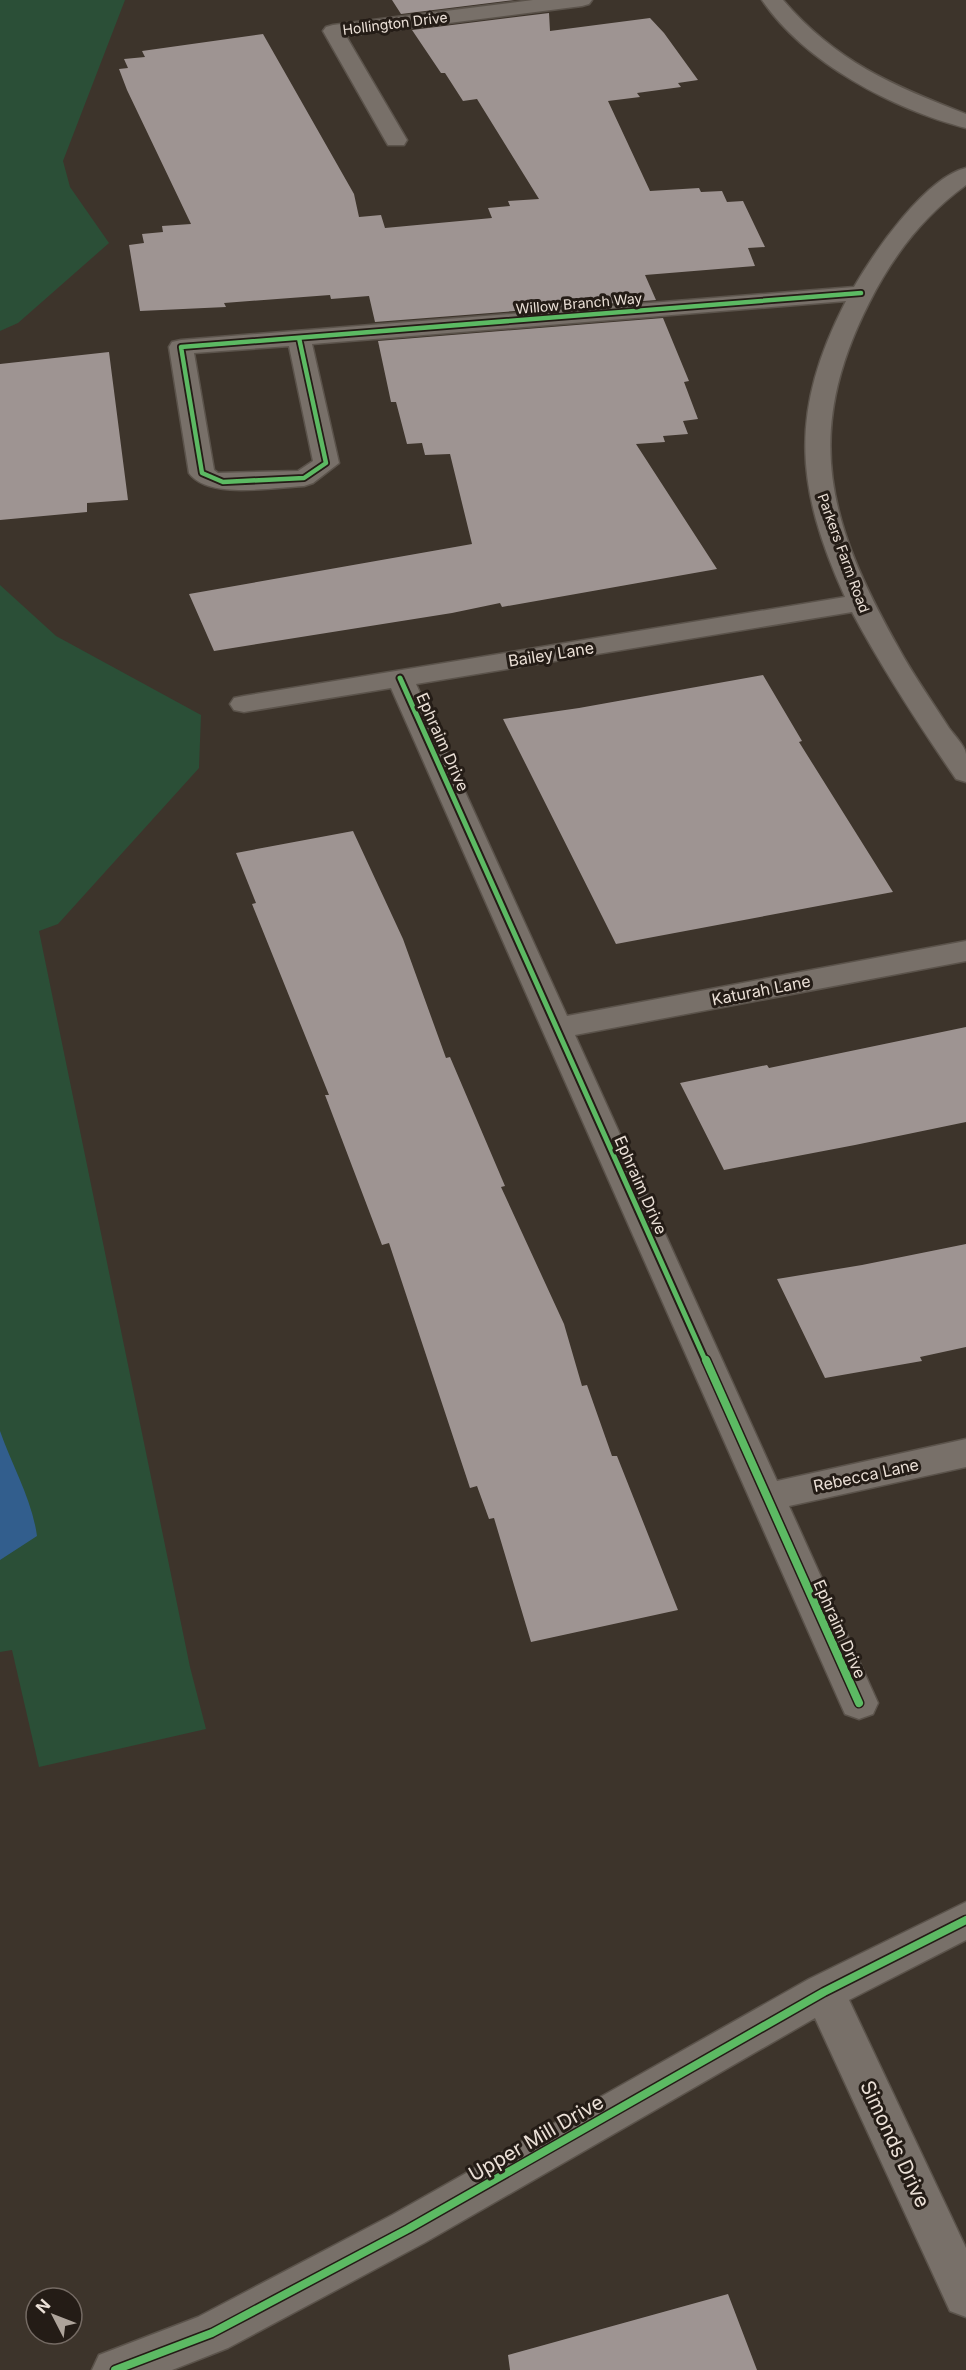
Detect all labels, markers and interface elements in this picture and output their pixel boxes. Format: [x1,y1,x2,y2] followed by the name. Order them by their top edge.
[342,8,448,38] street label: Hollington Drive
[515,289,643,317] street label: Willow Branch Way
[815,491,873,615] street label: Parkers Farm Road
[507,637,595,671] street label: Bailey Lane
[412,690,474,794] street label: Ephraim Drive
[710,971,812,1009] street label: Katurah Lane
[610,1133,672,1237] street label: Ephraim Drive
[811,1454,921,1496] street label: Rebecca Lane
[809,1577,871,1681] street label: Ephraim Drive
[855,2077,935,2211] street label: Simonds Drive
[464,2090,608,2186] street label: Upper Mill Drive
[24,2286,84,2346] north arrow
[31,2295,54,2317] text: N

